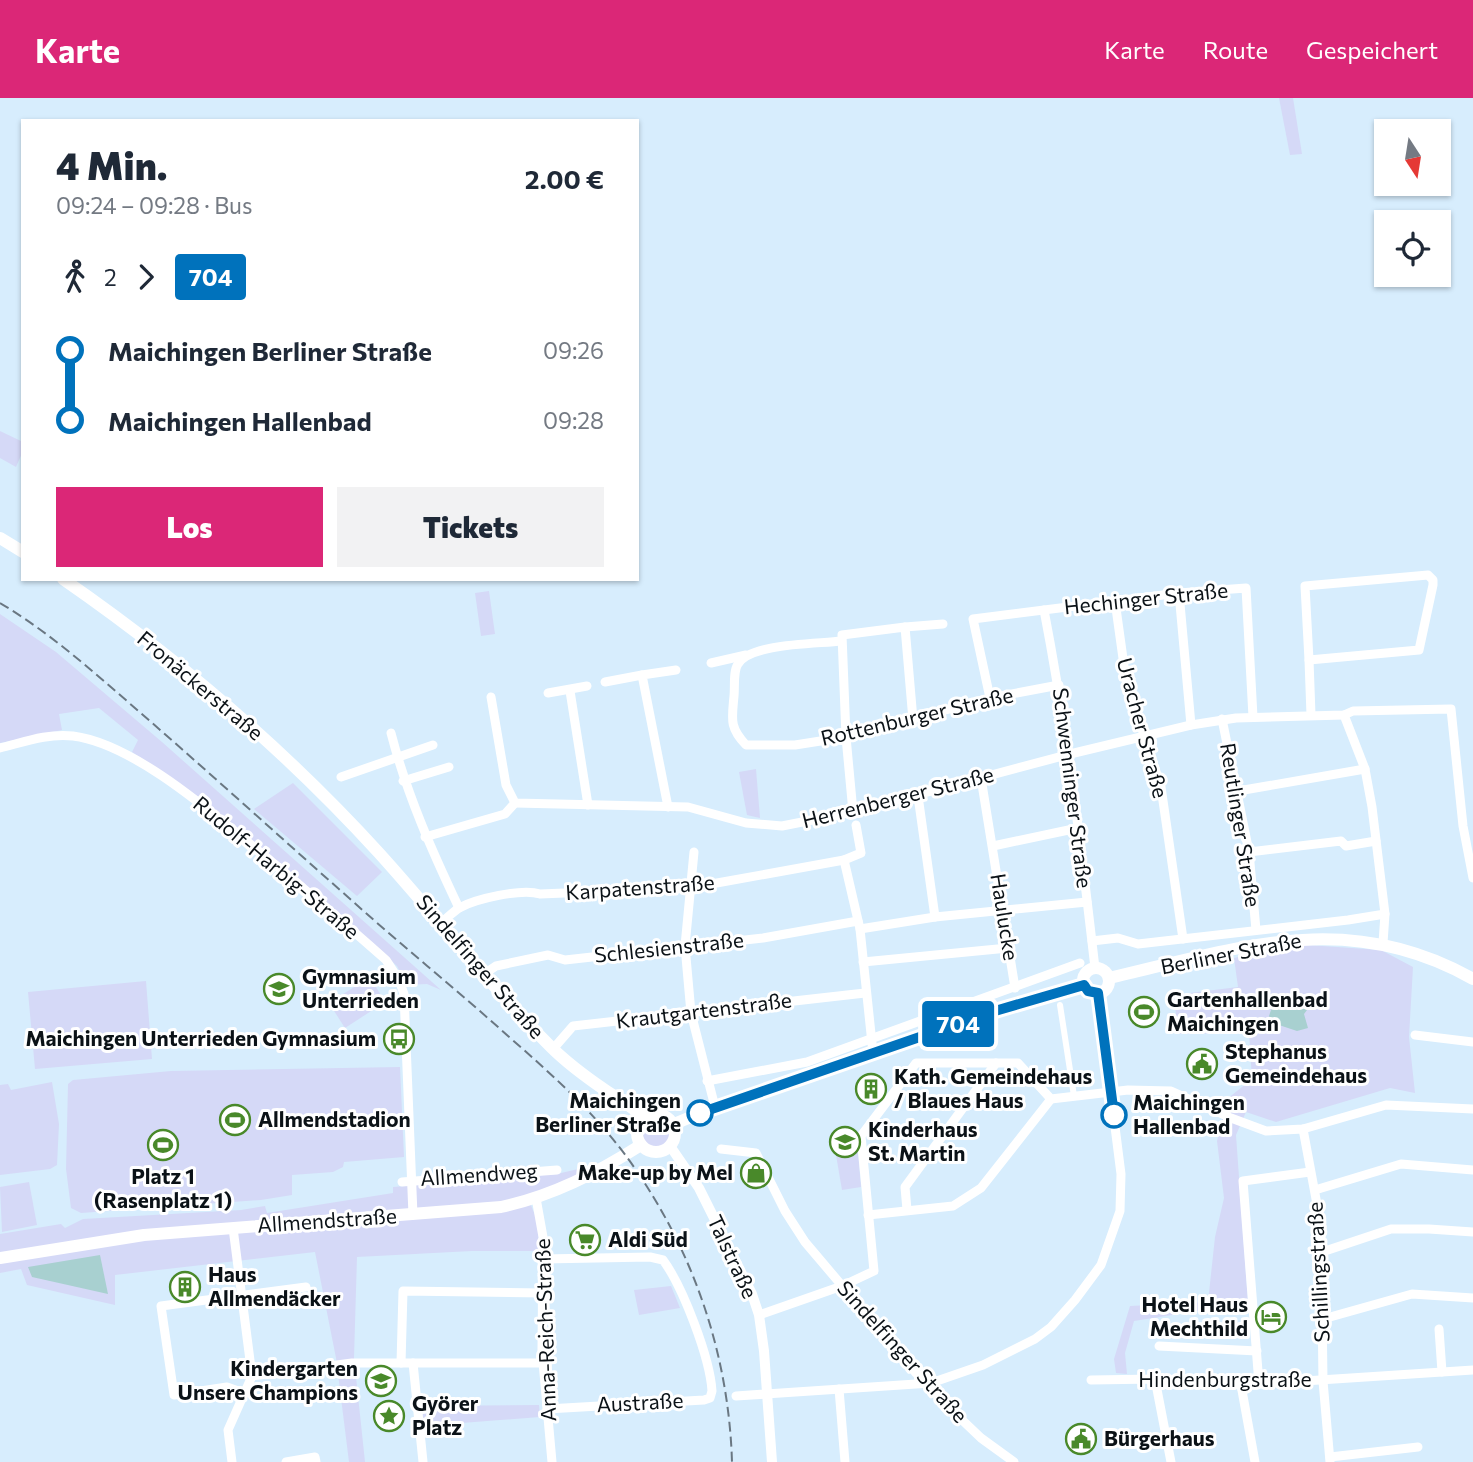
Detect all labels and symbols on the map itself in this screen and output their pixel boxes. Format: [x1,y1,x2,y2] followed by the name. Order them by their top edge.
[1374,119,1451,196] north arrow
[1062,576,1229,619] street label: Hechinger Straße
[133,625,269,745] street label: Fronäckerstraße
[1113,655,1174,800] street label: Uracher Straße
[818,681,1015,750] street label: Rottenburger Straße
[1049,686,1098,890] street label: Schwenninger Straße
[1216,741,1267,909] street label: Reutlinger Straße
[799,761,996,832] street label: Herrenberger Straße
[189,790,365,944] street label: Rudolf-Harbig-Straße
[564,869,715,904] street label: Karpatenstraße
[986,871,1025,962] street label: Haulucke
[412,889,550,1043] street label: Sindelfinger Straße
[593,926,745,967] street label: Schlesienstraße
[1158,927,1303,978] street label: Berliner Straße
[302,963,419,1012] place label: Gymnasium Unterrieden
[262,972,296,1006] school or university icon: Gymnasium Unterrieden
[615,986,793,1033] street label: Krautgartenstraße
[1167,986,1328,1035] place label: Gartenhallenbad Maichingen
[1127,995,1161,1029] sports icon: Gartenhallenbad Maichingen
[918,1001,998,1047] line badge: 704
[382,1022,416,1056] bus stop icon: Maichingen Unterrieden Gymnasium
[25,1025,376,1050] place label: Maichingen Unterrieden Gymnasium
[1225,1038,1367,1087] place label: Stephanus Gemeindehaus
[1185,1047,1219,1081] public building icon: Stephanus Gemeindehaus
[894,1063,1093,1112] place label: Kath. Gemeindehaus / Blaues Haus
[854,1072,888,1106] building icon: Kath. Gemeindehaus / Blaues Haus
[535,1087,681,1136] place label: Maichingen Berliner Straße
[1133,1089,1245,1138] place label: Maichingen Hallenbad
[687,1100,713,1126] marker: Maichingen Berliner Straße
[1101,1102,1127,1128] marker: Maichingen Hallenbad
[218,1103,252,1137] sports icon: Allmendstadion
[258,1106,411,1131] place label: Allmendstadion
[868,1116,978,1165] place label: Kinderhaus St. Martin
[828,1125,862,1159] school or university icon: Kinderhaus St. Martin
[146,1128,180,1162] sports icon: Platz 1 (Rasenplatz 1)
[739,1156,773,1190] shop icon: Make-up by Mel
[419,1157,538,1190] street label: Allmendweg
[577,1159,733,1184] place label: Make-up by Mel
[94,1163,232,1212] place label: Platz 1 (Rasenplatz 1)
[1301,1201,1334,1343] street label: Schillingstraße
[256,1202,397,1237] street label: Allmendstraße
[703,1211,764,1302] street label: Talstraße
[568,1223,602,1257] supermarket icon: Aldi Süd
[608,1226,688,1251] place label: Aldi Süd
[529,1238,560,1422] street label: Anna-Reich-Straße
[208,1261,341,1310] place label: Haus Allmendäcker
[168,1270,202,1304] building icon: Haus Allmendäcker
[833,1275,973,1427] street label: Sindelfinger Straße
[1142,1291,1248,1340] place label: Hotel Haus Mechthild
[1254,1300,1288,1334] hotel icon: Hotel Haus Mechthild
[178,1355,358,1404] place label: Kindergarten Unsere Champions
[364,1364,398,1398] school or university icon: Kindergarten Unsere Champions
[1138,1366,1312,1391] street label: Hindenburgstraße
[596,1387,684,1416] street label: Austraße
[412,1390,479,1439] place label: Györer Platz
[372,1399,406,1433] place icon: Györer Platz
[1064,1422,1098,1456] public building icon: Bürgerhaus
[1104,1425,1215,1450] place label: Bürgerhaus

